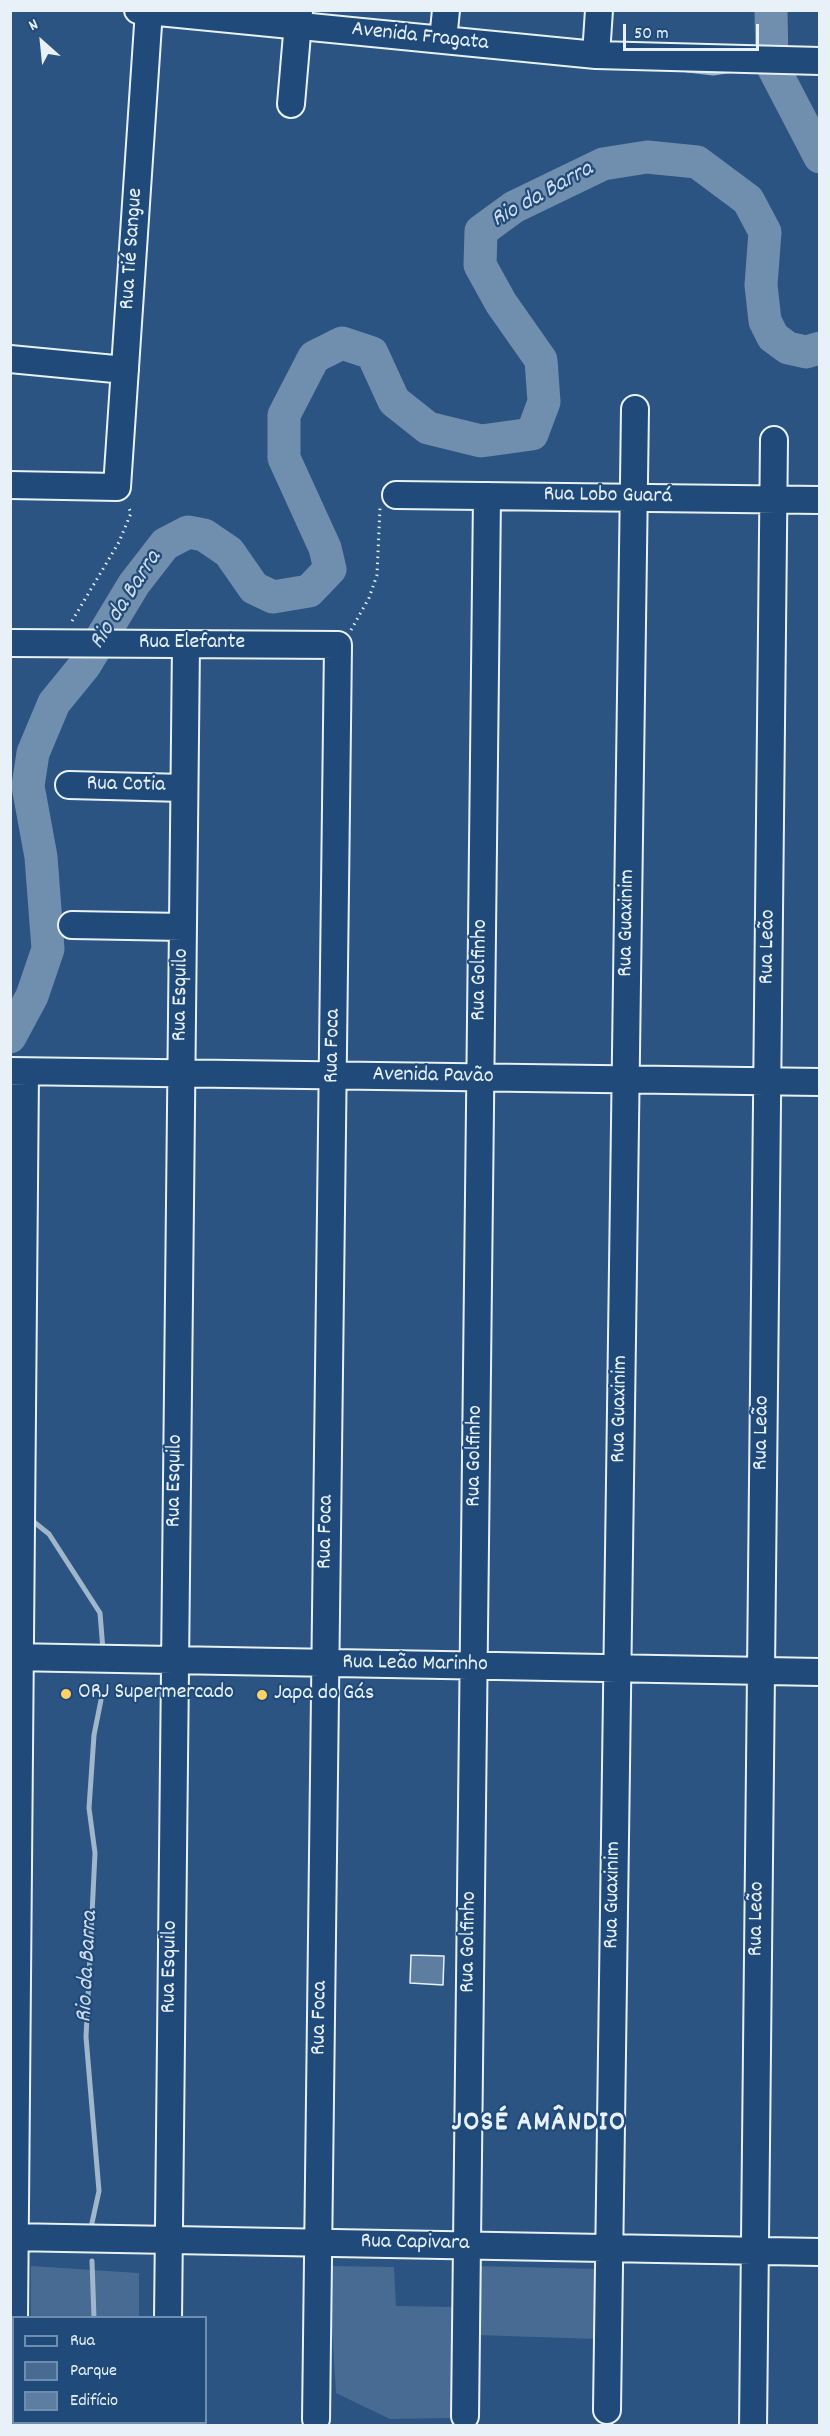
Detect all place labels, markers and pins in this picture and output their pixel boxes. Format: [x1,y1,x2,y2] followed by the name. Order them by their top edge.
[78,1681,234,1707] place label: ORJ Supermercado
[274,1682,374,1708] place label: Japa do Gás
[59,1687,73,1701] marker: ORJ Supermercado
[255,1688,269,1702] marker: Japa do Gás

